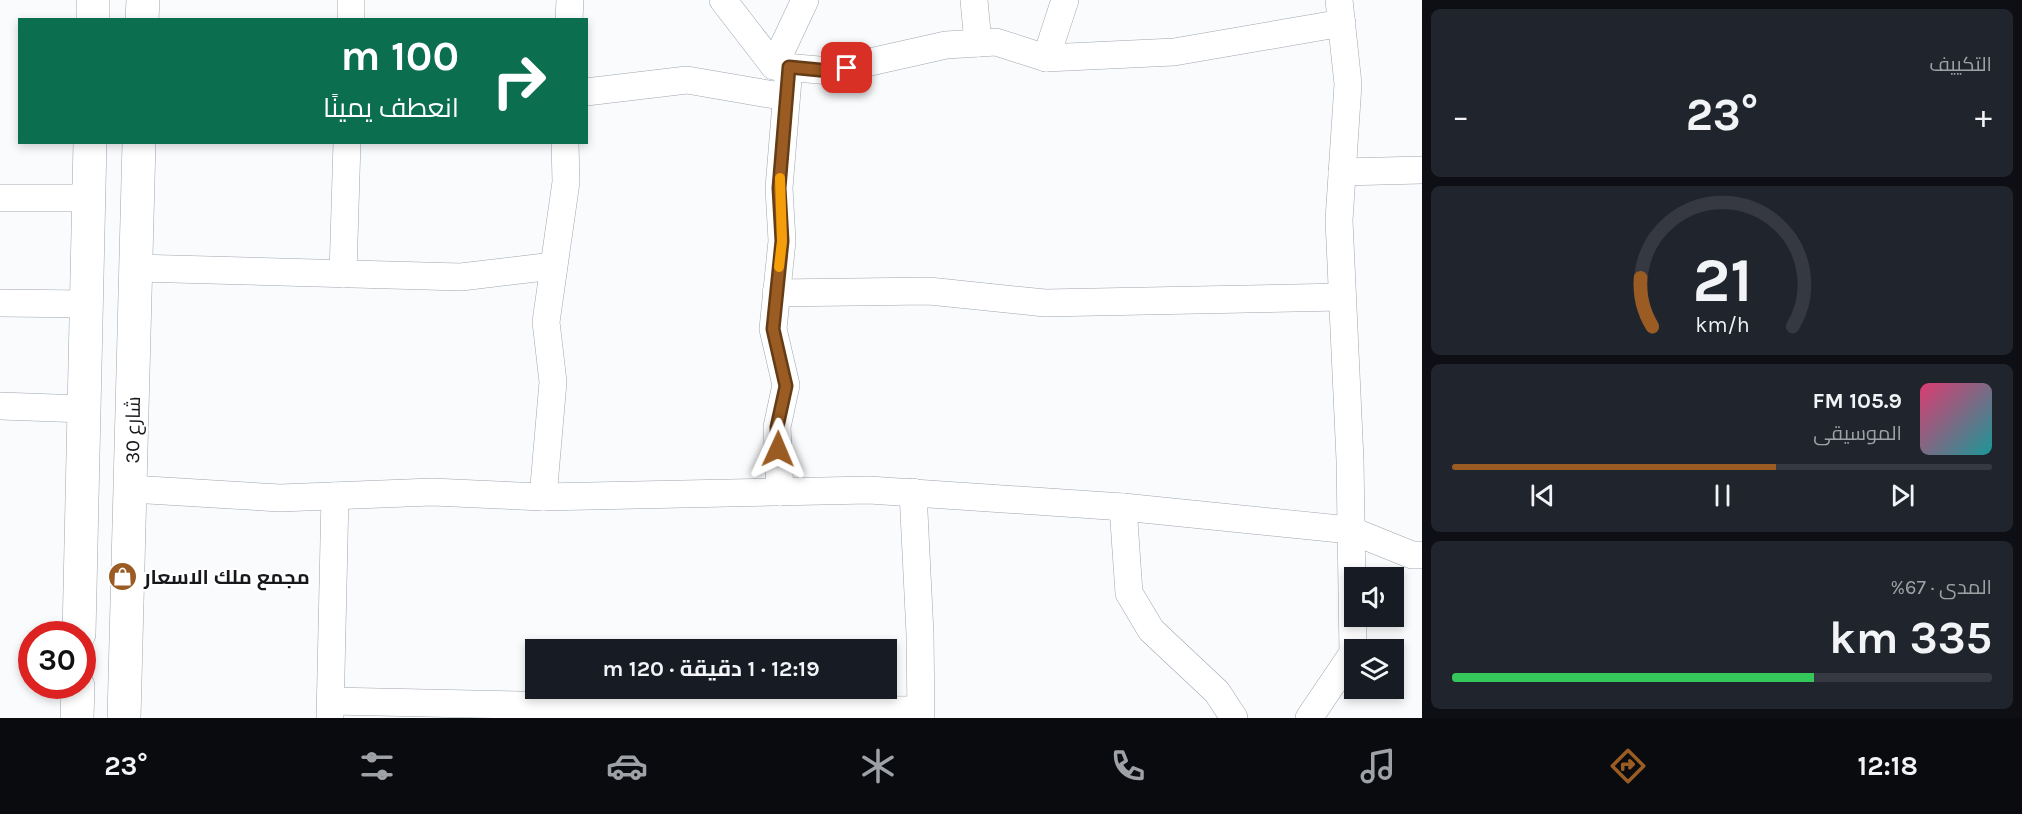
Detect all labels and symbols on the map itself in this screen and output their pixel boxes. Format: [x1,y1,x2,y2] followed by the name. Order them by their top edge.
[821,42,872,93] pin
[121,396,147,464] street label: شارع 30
[746,417,810,481] position arrow
[107,561,139,593] shop icon: مجمع ملك الاسعار
[143,566,310,591] place label: مجمع ملك الاسعار
[18,621,96,699] speed limit sign: 30

